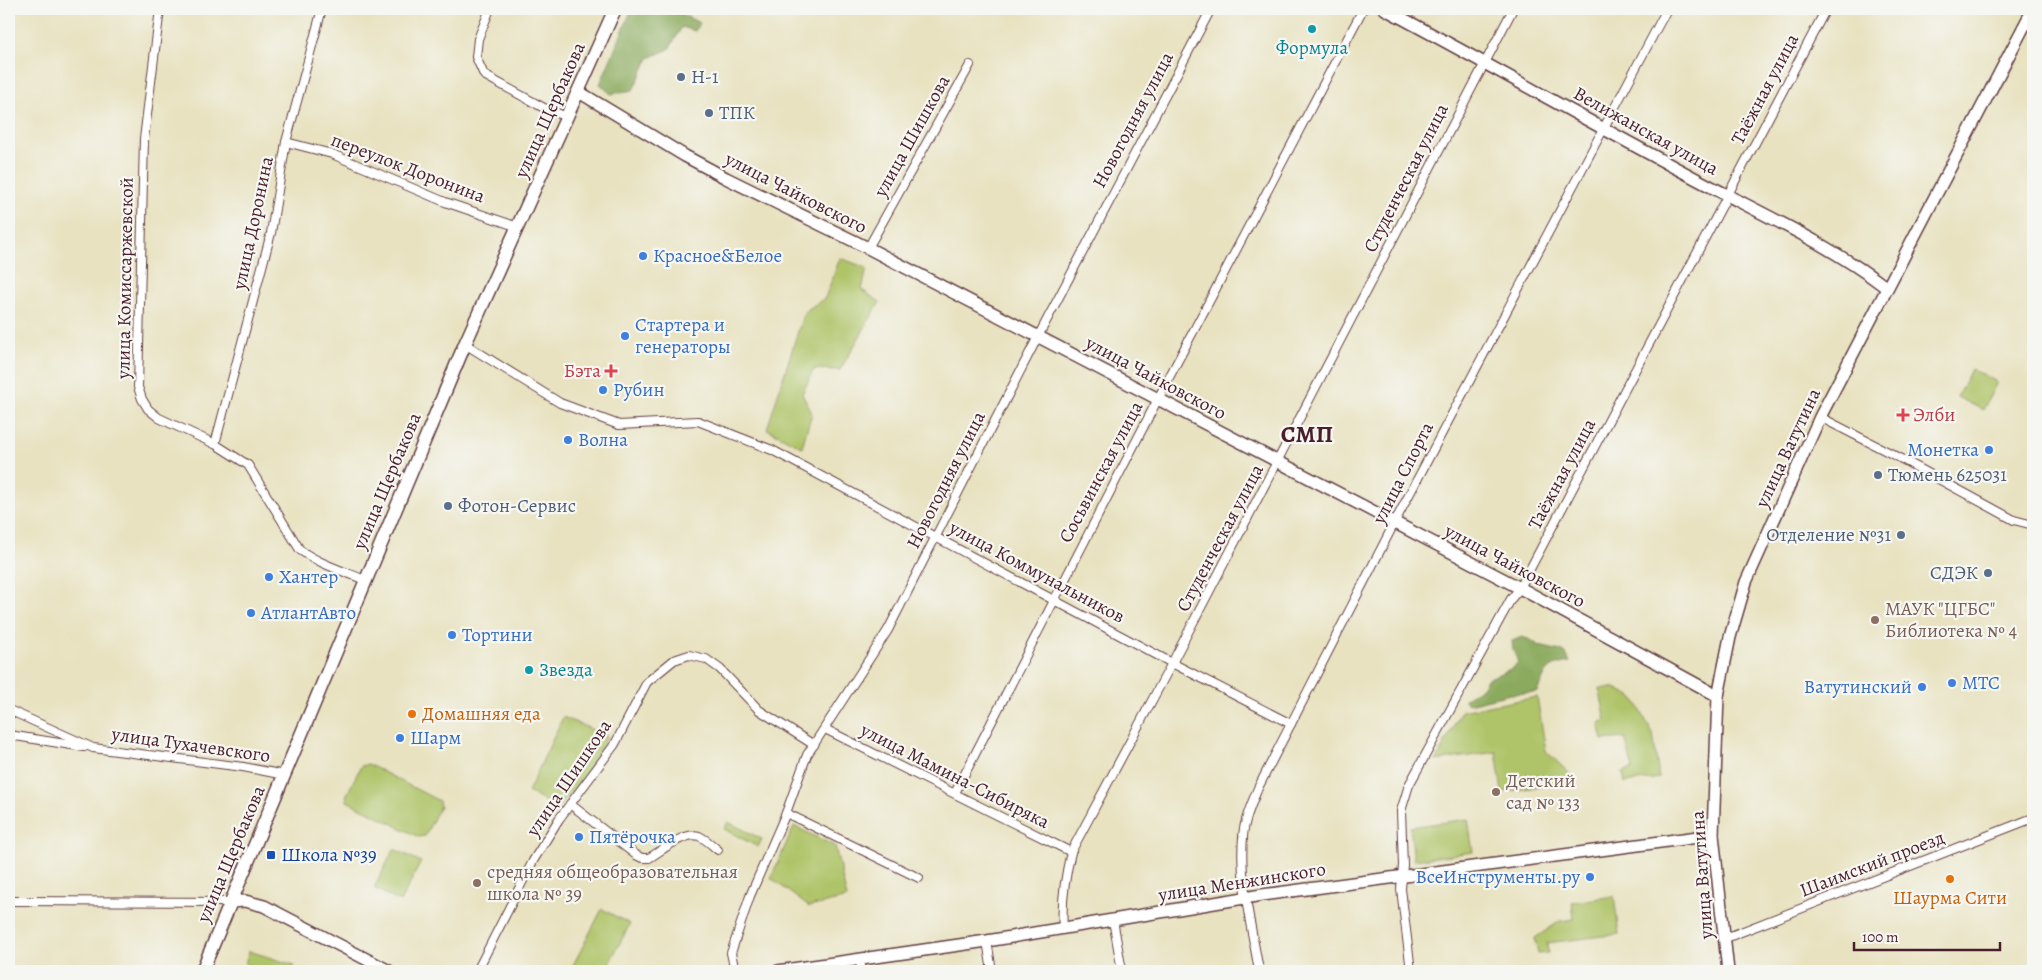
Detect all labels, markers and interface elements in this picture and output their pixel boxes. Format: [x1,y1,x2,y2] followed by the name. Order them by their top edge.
[1306,23,1318,35] marker: Формула
[1725,29,1805,149] street label: Таёжная улица
[1276,35,1348,61] place label: Формула
[508,38,592,183] street label: улица Щербакова
[1086,47,1180,193] street label: Новогодняя улица
[691,64,719,90] place label: Н-1
[867,70,956,203] street label: улица Шишкова
[675,71,687,83] marker: Н-1
[1569,80,1723,182] street label: Велижанская улица
[1357,99,1455,257] street label: Студенческая улица
[719,100,755,126] place label: ТПК
[703,107,715,119] marker: ТПК
[327,127,489,209] street label: переулок Доронина
[720,146,871,240] street label: улица Чайковского
[226,154,280,293] street label: улица Доронина
[110,177,140,380] street label: улица Комиссаржевской
[653,243,782,269] place label: Красное&Белое
[637,250,649,262] marker: Красное&Белое
[635,312,731,360] place label: Стартера и генераторы
[1080,329,1231,426] street label: улица Чайковского
[619,330,631,342] marker: Стартера и генераторы
[564,358,601,384] place label: Бэта
[605,365,617,377] marker: Бэта
[613,377,664,403] place label: Рубин
[597,384,609,396] marker: Рубин
[1749,384,1827,513] street label: улица Ватутина
[1053,396,1149,547] street label: Сосьвинская улица
[1913,402,1955,428] place label: Элби
[900,407,992,553] street label: Новогодняя улица
[346,408,428,554] street label: улица Щербакова
[1897,409,1909,421] marker: Элби
[1522,414,1602,534] street label: Таёжная улица
[1366,417,1440,529] street label: улица Спорта
[1281,418,1333,450] district label: СМП
[578,427,628,453] place label: Волна
[562,434,574,446] marker: Волна
[1907,437,1979,463] place label: Монетка
[1983,444,1995,456] marker: Монетка
[1170,459,1270,616] street label: Студенческая улица
[1888,462,2007,488] place label: Тюмень 625031
[1872,469,1884,481] marker: Тюмень 625031
[458,493,576,519] place label: Фотон-Сервис
[442,500,454,512] marker: Фотон-Сервис
[944,514,1129,629] street label: улица Коммунальников
[1439,517,1590,614] street label: улица Чайковского
[1766,522,1891,548] place label: Отделение №31
[1895,529,1907,541] marker: Отделение №31
[1930,560,1978,586] place label: СДЭК
[279,564,338,590] place label: Хантер
[1982,567,1994,579] marker: СДЭК
[263,571,275,583] marker: Хантер
[1885,596,2018,644] place label: МАУК "ЦГБС" Библиотека № 4
[260,600,356,626] place label: АтлантАвто
[245,607,257,619] marker: АтлантАвто
[1869,614,1881,626] marker: МАУК "ЦГБС" Библиотека № 4
[462,622,533,648] place label: Тортини
[446,629,458,641] marker: Тортини
[539,657,593,683] place label: Звезда
[523,664,535,676] marker: Звезда
[1962,670,2000,696] place label: МТС
[1804,674,1912,700] place label: Ватутинский
[1946,677,1958,689] marker: МТС
[1916,681,1928,693] marker: Ватутинский
[422,701,541,727] place label: Домашняя еда
[406,708,418,720] marker: Домашняя еда
[520,714,618,842] street label: улица Шишкова
[855,717,1054,835] street label: улица Мамина-Сибиряка
[109,721,272,769] street label: улица Тухачевского
[410,725,461,751] place label: Шарм
[394,732,406,744] marker: Шарм
[1506,768,1580,816] place label: Детский сад № 133
[190,781,272,927] street label: улица Щербакова
[1490,786,1502,798] marker: Детский сад № 133
[1685,810,1720,941] street label: улица Ватутина
[589,824,676,850] place label: Пятёрочка
[1796,824,1948,904] street label: Шаимский проезд
[573,831,585,843] marker: Пятёрочка
[281,842,377,868] place label: Школа №39
[265,849,277,861] marker: Школа №39
[1155,856,1328,908] street label: улица Менжинского
[487,859,738,907] place label: средняя общеобразовательная школа № 39
[1416,864,1580,890] place label: ВсеИнструменты.ру
[1584,871,1596,883] marker: ВсеИнструменты.ру
[1944,873,1956,885] marker: Шаурма Сити
[471,877,483,889] marker: средняя общеобразовательная школа № 39
[1893,885,2007,911] place label: Шаурма Сити
[1854,920,2001,952] scale bar
[1862,927,1899,947] text: 100 m

